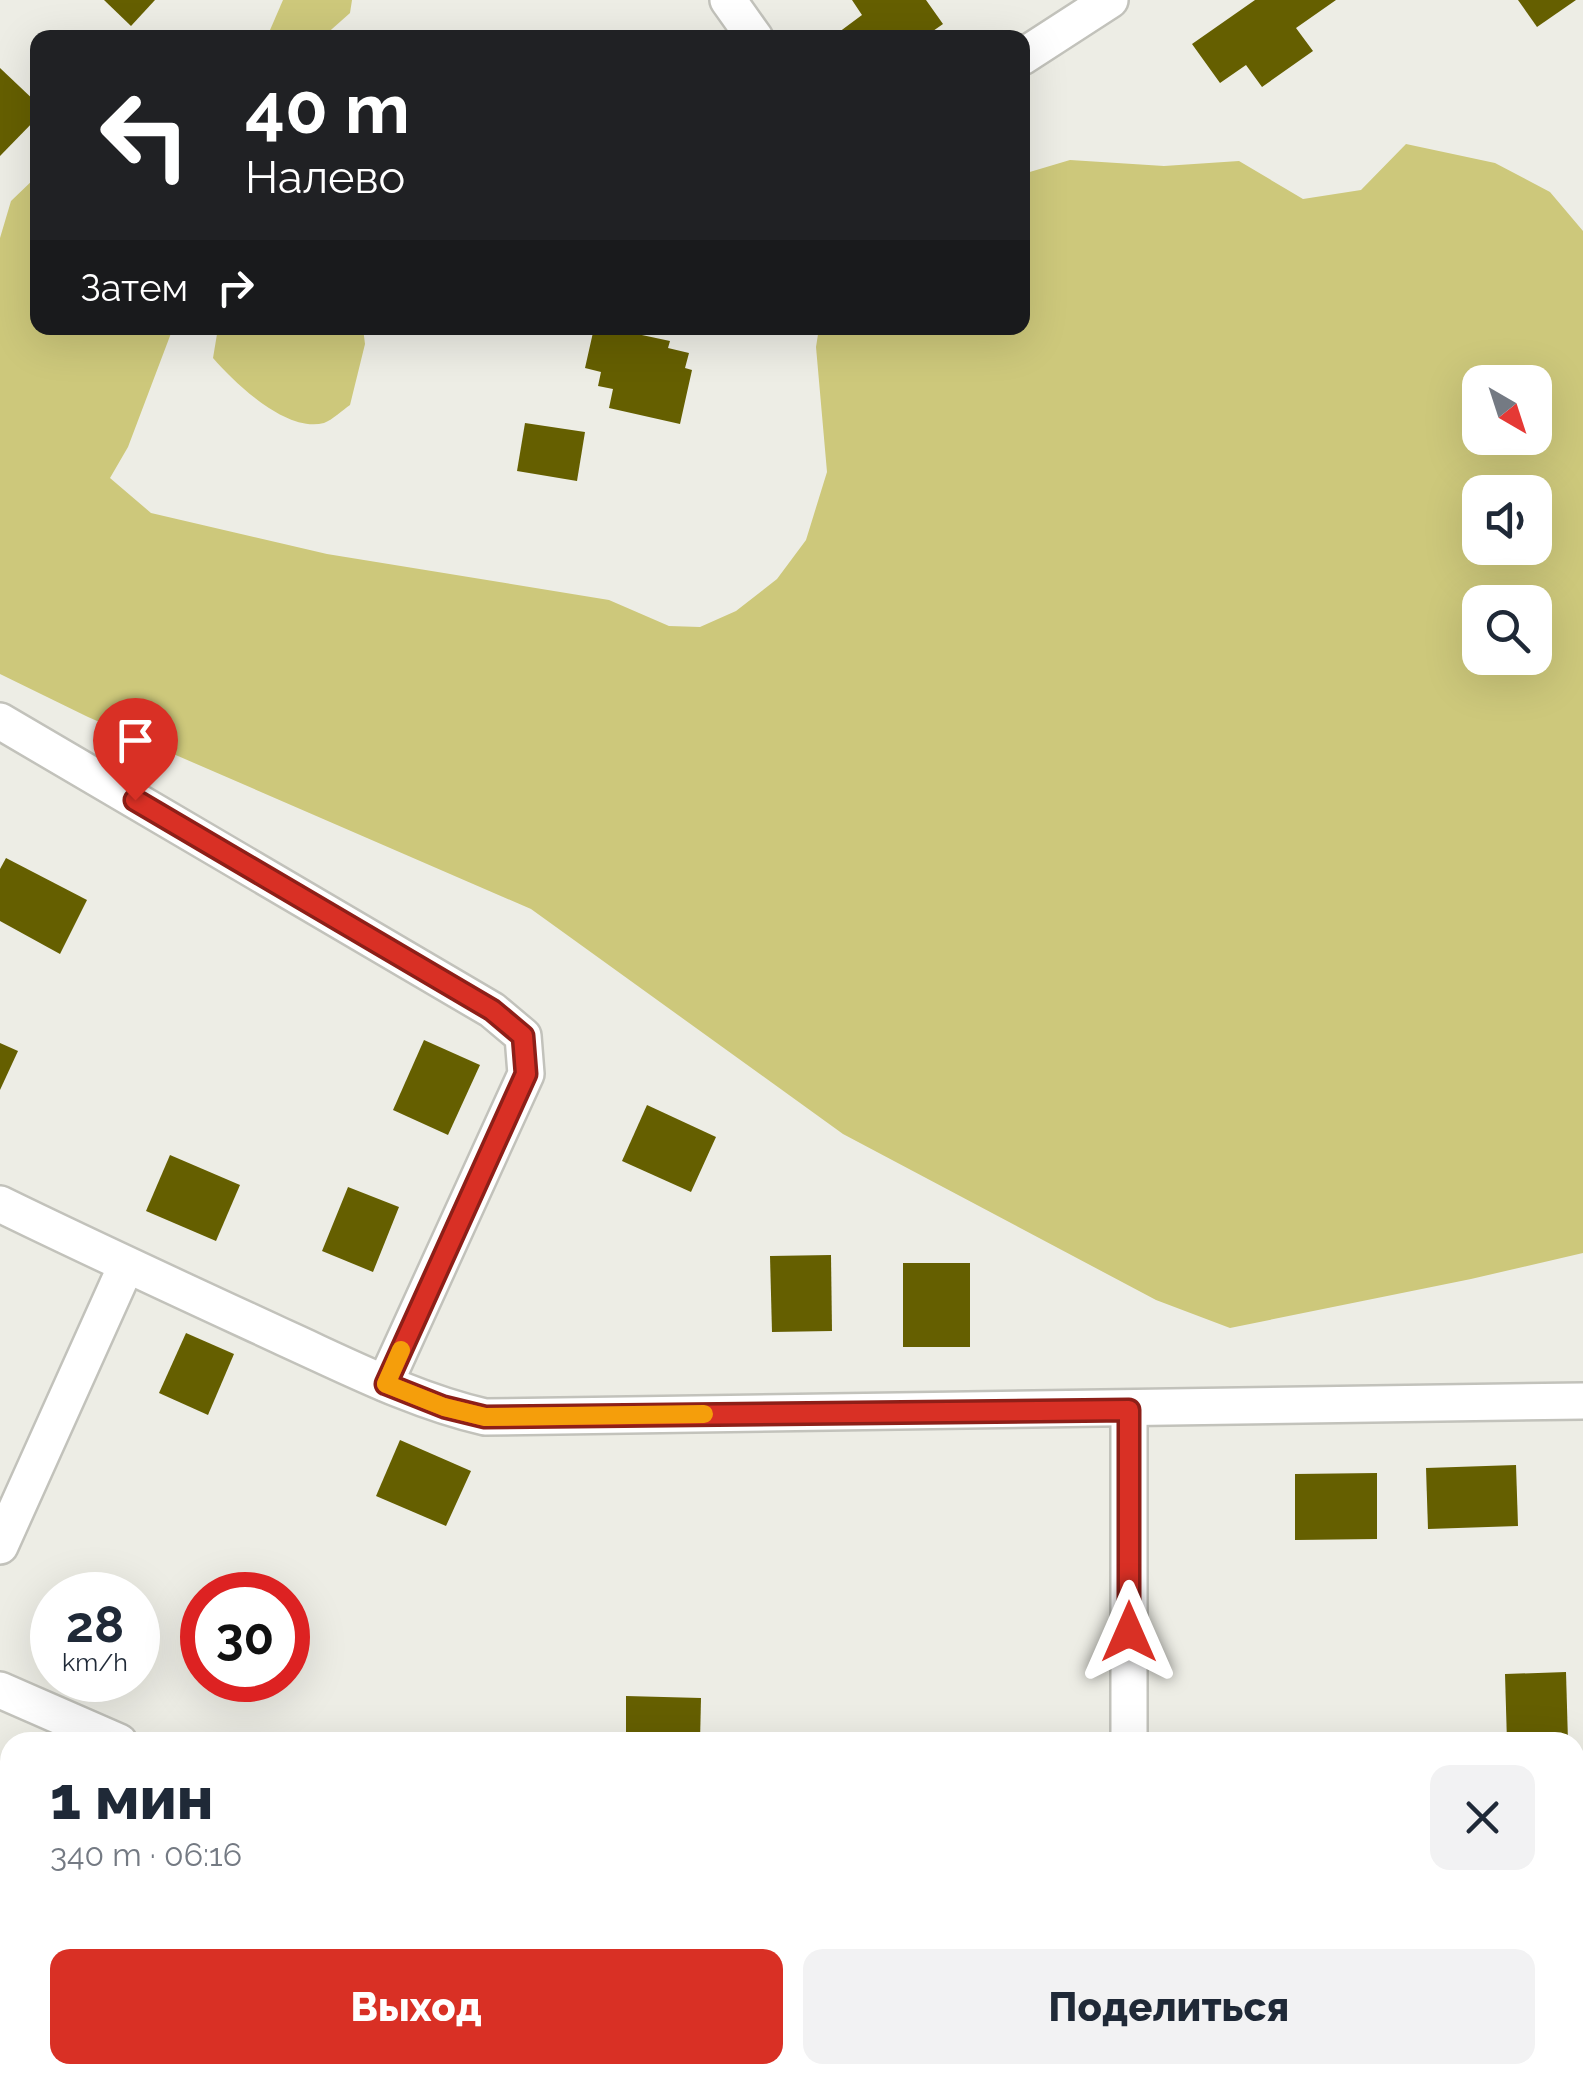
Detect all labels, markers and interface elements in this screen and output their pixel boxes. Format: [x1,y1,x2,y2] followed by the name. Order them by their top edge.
[245,67,410,149] text: 40 m
[80,70,210,200] icon: left
[245,151,405,204] text: Налево
[208,260,263,315] icon: right
[80,265,188,310] text: Затем
[1462,365,1552,455] north arrow
[1462,365,1552,675] map controls
[1462,475,1552,565] button: sound
[1462,585,1552,675] button: search
[93,698,178,801] pin
[108,713,163,768] icon: arrive
[180,1572,310,1702] speed limit sign: 30
[1077,1580,1181,1684] position arrow
[66,1595,124,1654] text: 28
[62,1647,128,1677] text: km/h
[50,1763,213,1833] text: 1 мин
[1430,1765,1535,1870] button: close
[50,1836,242,1873] text: 340 m · 06:16
[50,1949,783,2064] button: Выход
[803,1949,1535,2064] button: Поделиться

